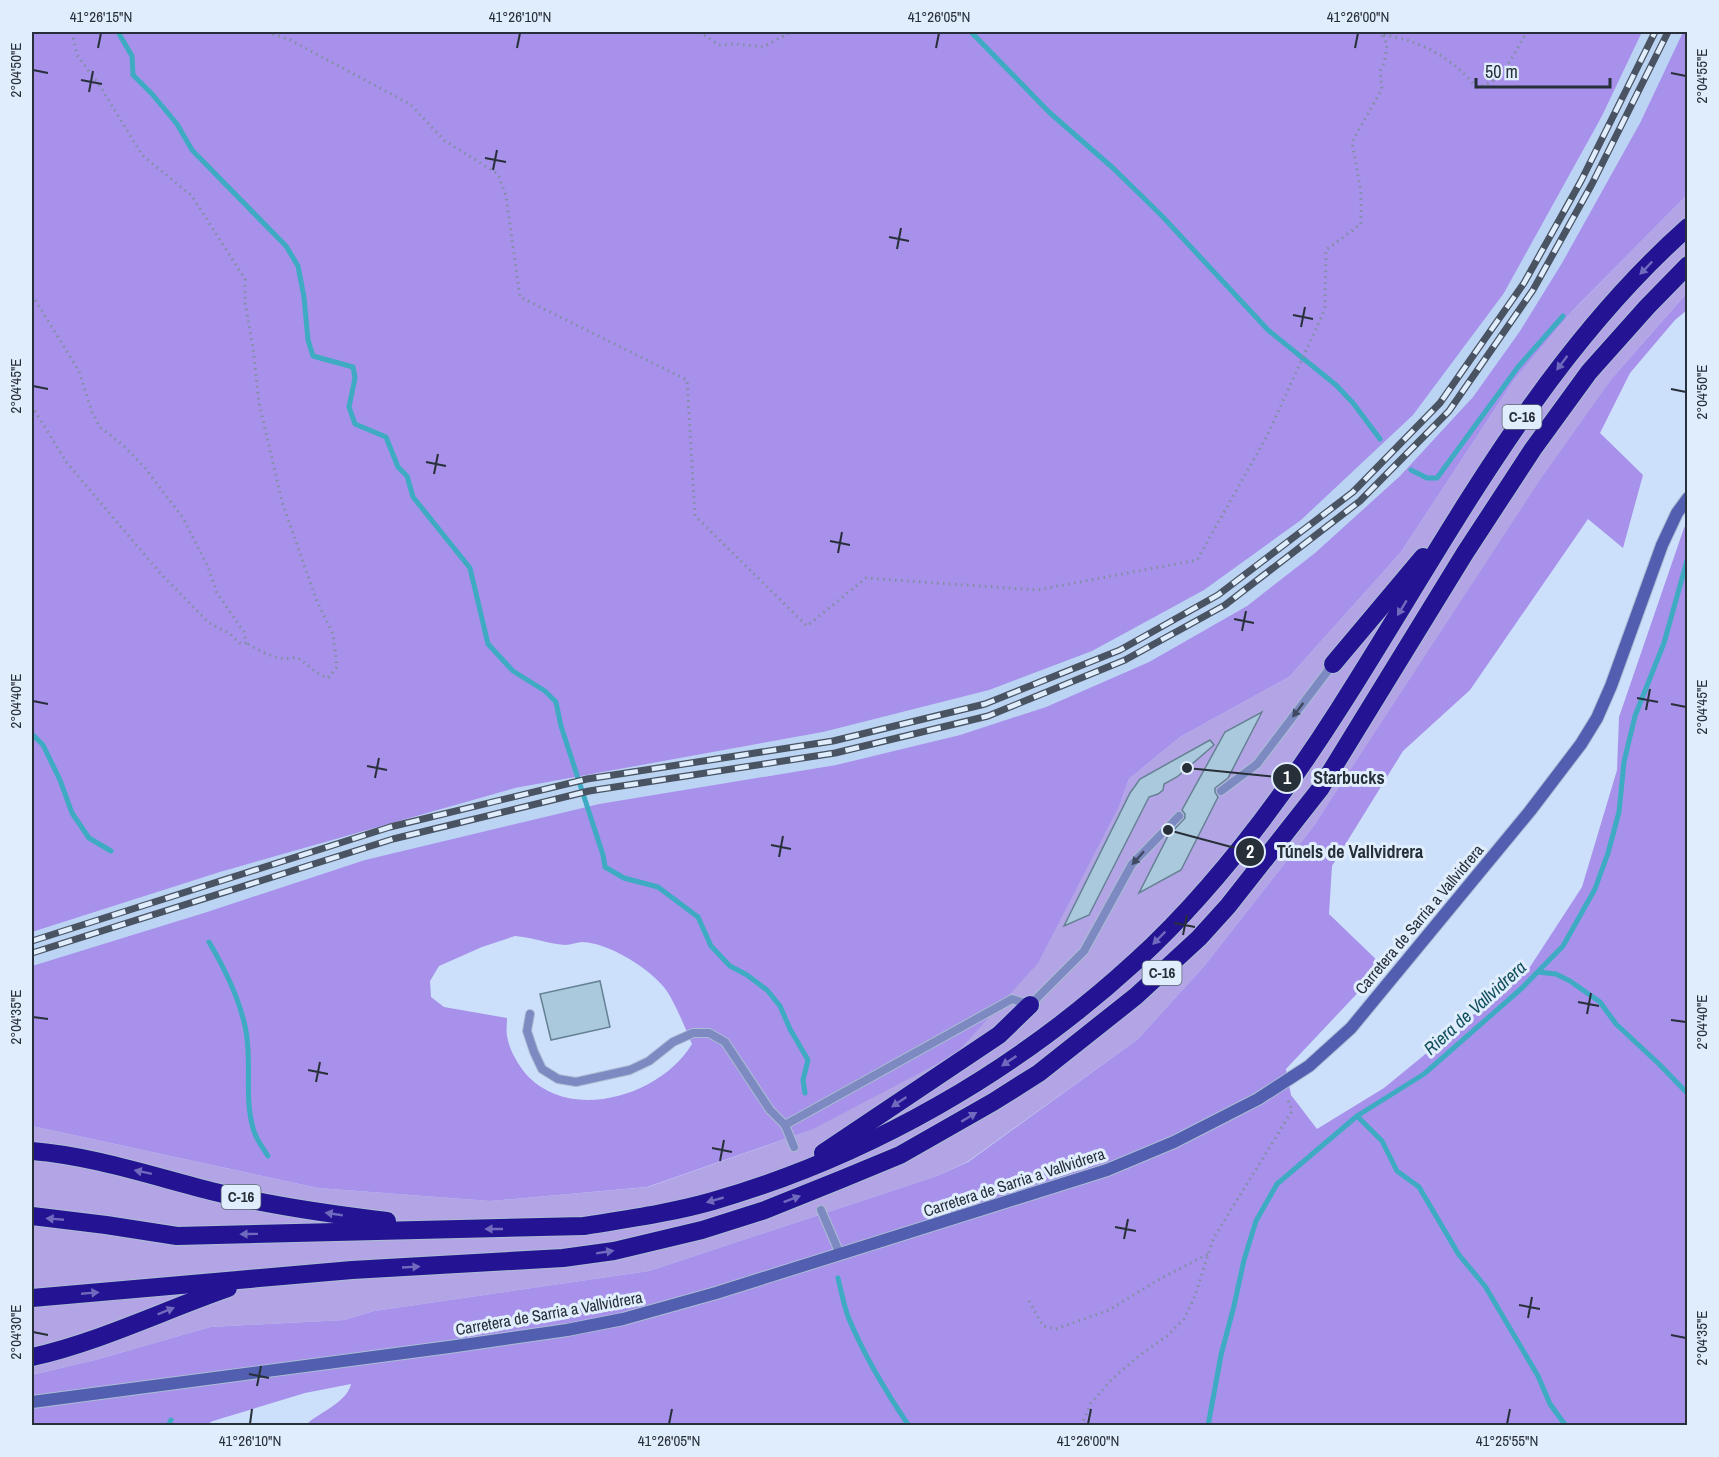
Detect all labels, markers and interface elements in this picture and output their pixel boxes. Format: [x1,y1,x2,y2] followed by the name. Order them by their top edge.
[70,6,132,27] text: 41°26'15"N
[489,6,551,27] text: 41°26'10"N
[908,6,970,27] text: 41°26'05"N
[1327,6,1389,27] text: 41°26'00"N
[5,42,26,98] text: 2°04'50"E
[1691,48,1712,104] text: 2°04'55"E
[1476,51,1610,89] scale bar
[1485,59,1518,84] text: 50 m
[1639,260,1653,274] one-way arrow
[1556,355,1569,371] one-way arrow
[5,358,26,414] text: 2°04'45"E
[1691,364,1712,420] text: 2°04'50"E
[1502,405,1541,429] road number: C-16
[1397,600,1408,616] one-way arrow
[5,673,26,729] text: 2°04'40"E
[1691,679,1712,735] text: 2°04'45"E
[1292,702,1304,718] one-way arrow
[1272,760,1397,796] callout: Starbucks
[1283,765,1292,790] text: 1
[1313,765,1385,790] text: Starbucks
[1235,834,1436,870] callout: Túnels de Vallvidrera
[1246,839,1254,864] text: 2
[1277,839,1424,864] text: Túnels de Vallvidrera
[1350,839,1489,999] street label: Carretera de Sarria a Vallvidrera
[1132,850,1145,865] one-way arrow
[1153,930,1167,944] one-way arrow
[1418,955,1531,1060] water label: Riera de Vallvidrera
[1142,961,1182,985] road number: C-16
[5,989,26,1045] text: 2°04'35"E
[1691,994,1712,1050] text: 2°04'40"E
[1001,1055,1017,1066] one-way arrow
[891,1097,907,1108] one-way arrow
[961,1111,977,1122] one-way arrow
[921,1142,1108,1222] street label: Carretera de Sarria a Vallvidrera
[134,1167,153,1176] one-way arrow
[222,1185,260,1209] road number: C-16
[783,1194,801,1203] one-way arrow
[706,1196,724,1205] one-way arrow
[324,1209,343,1218] one-way arrow
[45,1214,64,1223] one-way arrow
[485,1224,504,1233] one-way arrow
[239,1229,258,1239] one-way arrow
[595,1248,614,1257] one-way arrow
[401,1263,420,1272] one-way arrow
[454,1286,645,1340] street label: Carretera de Sarria a Vallvidrera
[80,1288,99,1298] one-way arrow
[5,1304,26,1360] text: 2°04'30"E
[157,1306,175,1315] one-way arrow
[1691,1310,1712,1366] text: 2°04'35"E
[219,1430,281,1451] text: 41°26'10"N
[638,1430,700,1451] text: 41°26'05"N
[1057,1430,1119,1451] text: 41°26'00"N
[1476,1430,1538,1451] text: 41°25'55"N

